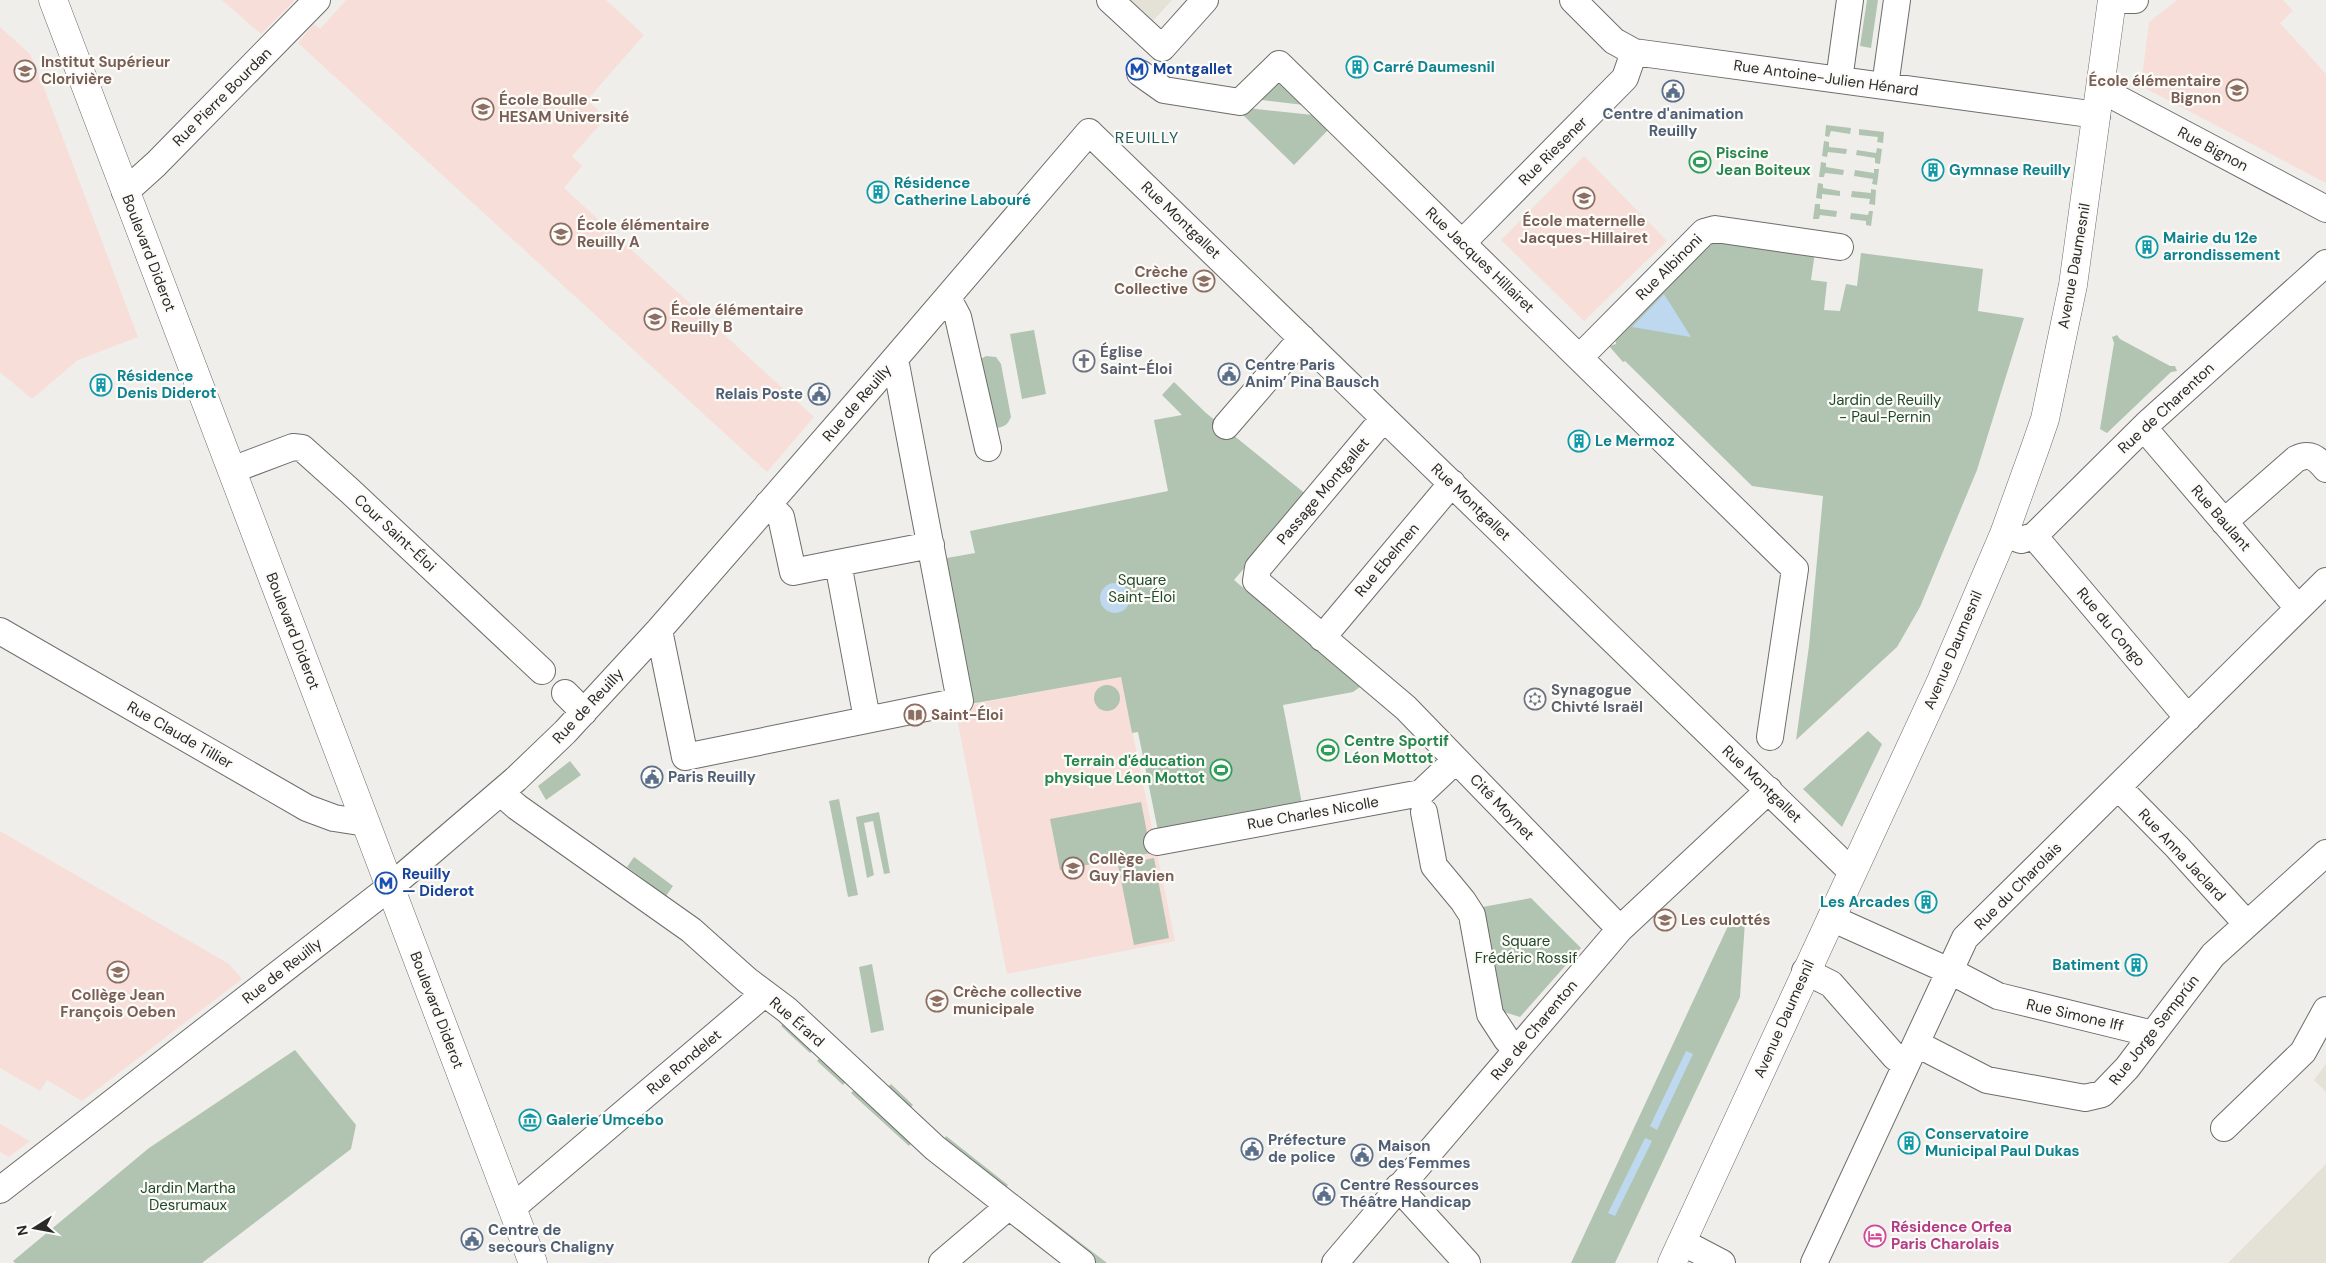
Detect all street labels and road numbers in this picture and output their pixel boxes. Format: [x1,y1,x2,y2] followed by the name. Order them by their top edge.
[168,43,276,151] street label: Rue Pierre Bourdan
[1732,55,1920,101] street label: Rue Antoine-Julien Hénard
[1514,112,1592,190] street label: Rue Riesener
[2174,122,2252,176] street label: Rue Bignon
[1137,177,1225,263] street label: Rue Montgallet
[117,192,181,315] street label: Boulevard Diderot
[2053,202,2095,330] street label: Avenue Daumesnil
[1421,203,1539,317] street label: Rue Jacques Hillairet
[1632,230,1706,304] street label: Rue Albinoni
[2113,358,2219,458] street label: Rue de Charenton
[818,360,897,446] street label: Rue de Reuilly
[1272,433,1374,549] street label: Passage Montgallet
[1427,459,1515,545] street label: Rue Montgallet
[2187,481,2255,556] street label: Rue Baulant
[350,490,440,576] street label: Cour Saint-Éloi
[1350,519,1424,601] street label: Rue Ebelmen
[261,570,325,693] street label: Boulevard Diderot
[2072,583,2150,671] street label: Rue du Congo
[1919,588,1987,712] street label: Avenue Daumesnil
[548,664,629,748] street label: Rue de Reuilly
[123,697,237,774] street label: Rue Claude Tillier
[1718,741,1806,827] street label: Rue Montgallet
[1465,770,1539,844] street label: Cité Moynet
[1246,792,1380,834] street label: Rue Charles Nicolle
[2134,804,2230,906] street label: Rue Anna Jaclard
[1970,838,2066,934] street label: Rue du Charolais
[238,933,327,1008] street label: Rue de Reuilly
[405,949,469,1072] street label: Boulevard Diderot
[1749,957,1819,1081] street label: Avenue Daumesnil
[2105,971,2203,1089] street label: Rue Jorge Semprún
[1486,976,1582,1084] street label: Rue de Charenton
[765,993,829,1051] street label: Rue Érard
[2024,994,2126,1036] street label: Rue Simone Iff
[643,1025,726,1099] street label: Rue Rondelet

